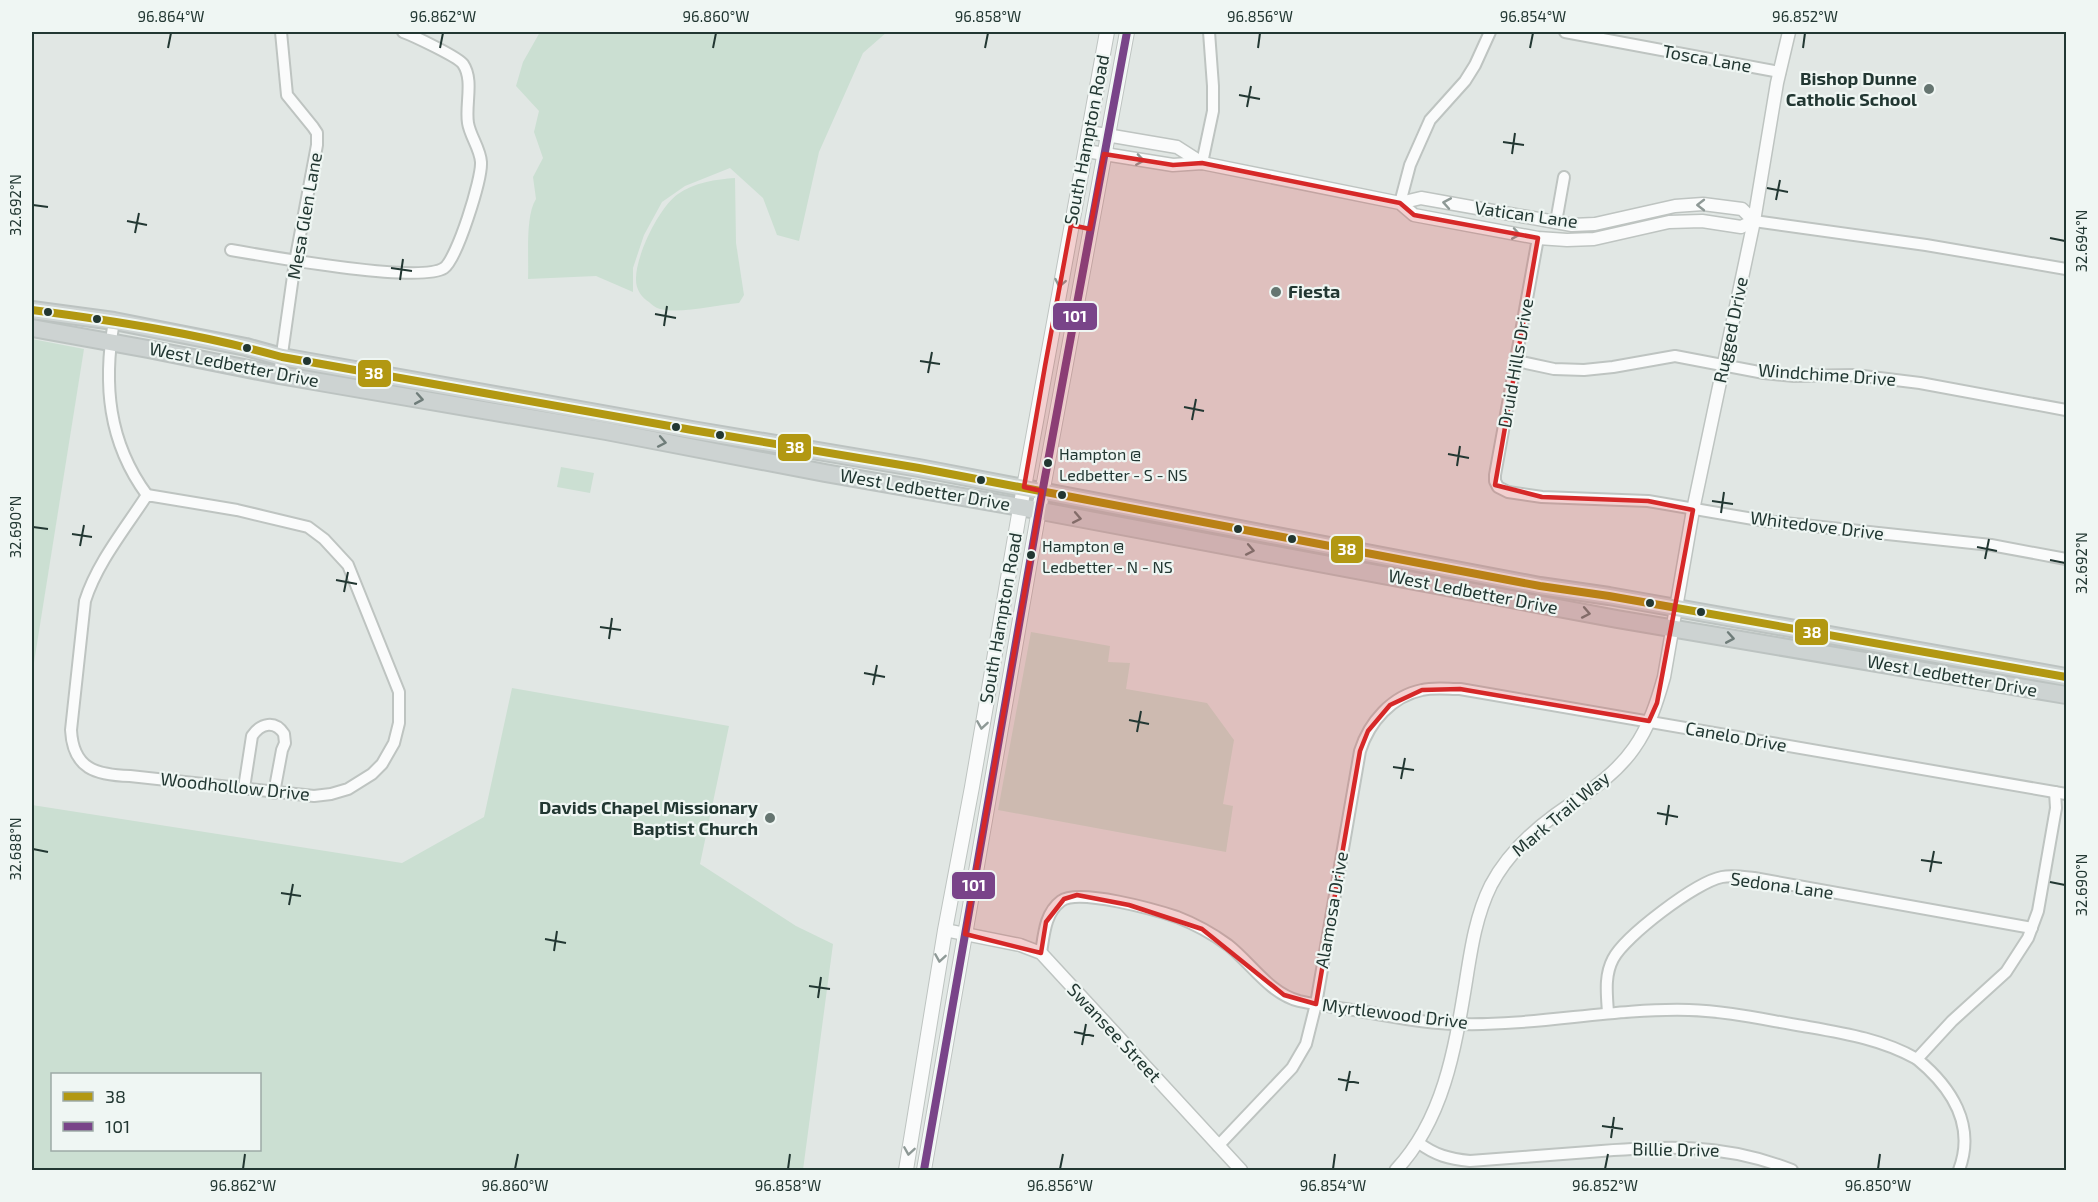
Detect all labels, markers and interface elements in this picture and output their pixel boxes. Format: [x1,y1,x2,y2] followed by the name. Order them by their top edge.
[137,7,205,25] text: 96.864°W
[410,7,476,25] text: 96.862°W
[683,7,750,25] text: 96.860°W
[955,7,1021,25] text: 96.858°W
[1227,7,1293,25] text: 96.856°W
[1500,7,1566,25] text: 96.854°W
[1772,7,1838,25] text: 96.852°W
[1661,39,1753,77] street label: Tosca Lane
[1059,53,1113,227] street label: South Hampton Road
[1786,67,1917,110] place label: Bishop Dunne Catholic School
[1922,82,1936,96] marker: Bishop Dunne Catholic School
[282,151,326,281] street label: Mesa Glen Lane
[1135,153,1145,165] one-way arrow
[6,174,24,236] text: 32.692°N
[1473,196,1579,232] street label: Vatican Lane
[1442,197,1452,210] one-way arrow
[1696,199,1705,211] one-way arrow
[2072,210,2090,272] text: 32.694°N
[1511,227,1520,239] one-way arrow
[1708,275,1752,385] street label: Rugged Drive
[1054,277,1067,287] one-way arrow
[1288,280,1340,302] place label: Fiesta
[1269,285,1283,299] marker: Fiesta
[1493,296,1537,429] street label: Druid Hills Drive
[1052,302,1098,331] line badge: 101
[42,306,54,318] unlabelled marker
[1063,306,1087,325] text: 101
[91,313,103,325] unlabelled marker
[147,337,321,391] street label: West Ledbetter Drive
[241,342,253,354] unlabelled marker
[301,355,313,367] unlabelled marker
[1757,358,1897,390] street label: Windchime Drive
[357,359,392,388] line badge: 38
[364,363,384,382] text: 38
[414,392,424,405] one-way arrow
[670,421,682,433] unlabelled marker
[714,429,726,441] unlabelled marker
[777,433,812,462] line badge: 38
[657,435,667,448] one-way arrow
[785,437,805,456] text: 38
[1059,444,1187,484] place label: Hampton @ Ledbetter - S - NS
[1042,457,1054,469] marker: Hampton @ Ledbetter - S - NS
[838,463,1012,515] street label: West Ledbetter Drive
[975,474,987,486] unlabelled marker
[1056,489,1068,501] unlabelled marker
[6,496,24,558] text: 32.690°N
[1749,506,1885,544] street label: Whitedove Drive
[1072,511,1082,524] one-way arrow
[1232,523,1244,535] unlabelled marker
[974,531,1026,705] street label: South Hampton Road
[2072,532,2090,594] text: 32.692°N
[1286,533,1298,545] unlabelled marker
[1330,535,1364,564] line badge: 38
[1042,536,1173,576] place label: Hampton @ Ledbetter - N - NS
[1337,539,1357,558] text: 38
[1244,543,1254,556] one-way arrow
[1025,549,1037,561] marker: Hampton @ Ledbetter - N - NS
[1386,564,1560,618] street label: West Ledbetter Drive
[1644,597,1656,609] unlabelled marker
[1581,606,1591,619] one-way arrow
[1695,606,1707,618] unlabelled marker
[1794,618,1829,646] line badge: 38
[1802,622,1822,641] text: 38
[1725,631,1735,644] one-way arrow
[1865,649,2039,701] street label: West Ledbetter Drive
[1684,716,1789,756] street label: Canelo Drive
[977,720,989,730] one-way arrow
[1507,766,1614,860] street label: Mark Trail Way
[159,767,311,805] street label: Woodhollow Drive
[539,796,759,839] place label: Davids Chapel Missionary Baptist Church
[763,811,777,825] marker: Davids Chapel Missionary Baptist Church
[6,817,24,881] text: 32.688°N
[1310,850,1352,970] street label: Alamosa Drive
[2072,854,2090,916] text: 32.690°N
[1729,867,1835,903] street label: Sedona Lane
[951,871,996,900] line badge: 101
[962,875,986,894] text: 101
[935,954,947,963] one-way arrow
[1063,978,1166,1087] street label: Swansee Street
[1321,993,1469,1033] street label: Myrtlewood Drive
[51,1073,261,1151] legend
[105,1085,126,1107] text: 38
[105,1115,130,1137] text: 101
[1632,1137,1720,1161] street label: Billie Drive
[903,1145,916,1155] one-way arrow
[210,1176,276,1194] text: 96.862°W
[482,1176,549,1194] text: 96.860°W
[755,1176,821,1194] text: 96.858°W
[1027,1176,1093,1194] text: 96.856°W
[1300,1176,1366,1194] text: 96.854°W
[1572,1176,1638,1194] text: 96.852°W
[1845,1176,1911,1194] text: 96.850°W

